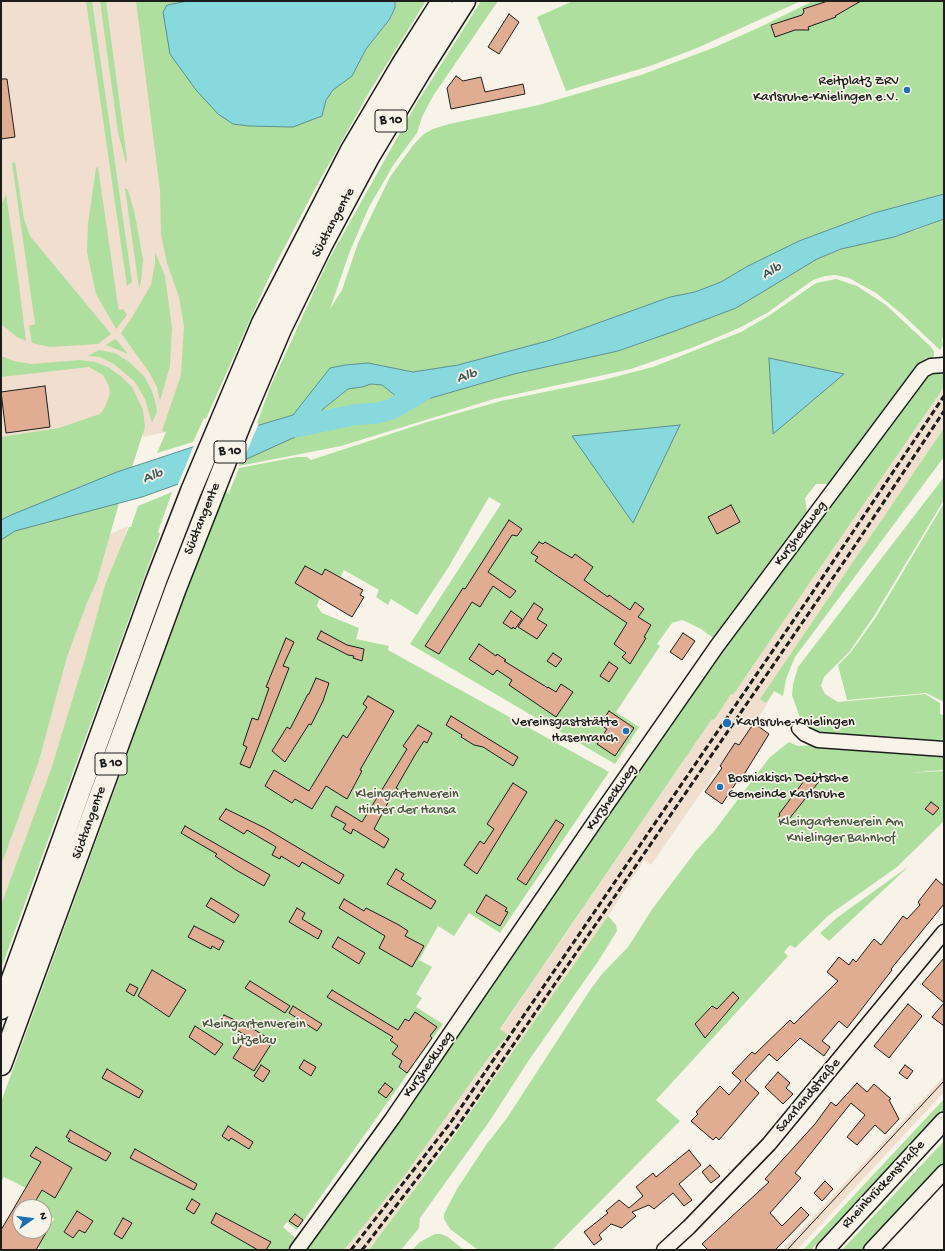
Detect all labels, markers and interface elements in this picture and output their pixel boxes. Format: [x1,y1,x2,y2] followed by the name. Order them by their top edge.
[753,74,899,106] place label: Reitplatz ZRV Karlsruhe-Knielingen e.V.
[902,85,912,95] marker: Reitplatz ZRV Karlsruhe-Knielingen e.V.
[375,110,407,132] road number: B 10
[309,185,359,261] street label: Südtangente
[759,259,785,285] water label: Alb
[455,366,479,388] water label: Alb
[214,441,246,463] road number: B 10
[141,465,165,489] water label: Alb
[181,481,225,557] street label: Südtangente
[771,498,831,570] street label: Kurzheckweg
[512,715,618,748] place label: Vereinsgaststätte Hasenranch
[736,715,855,731] place label: Karlsruhe-Knielingen
[721,717,733,729] marker: Karlsruhe-Knielingen
[621,726,631,736] marker: Vereinsgaststätte Hasenranch
[95,753,127,775] road number: B 10
[583,762,641,834] street label: Kurzheckweg
[728,771,848,804] place label: Bosniakisch Deutsche Gemeinde Karlsruhe
[715,782,725,792] marker: Bosniakisch Deutsche Gemeinde Karlsruhe
[69,784,111,862] street label: Südtangente
[355,787,459,820] park label: Kleingartenverein Hinter der Hansa
[779,815,903,848] park label: Kleingartenverein Am Knielinger Bahnhof
[202,1017,306,1050] park label: Kleingartenverein Litzelau
[400,1029,458,1101] street label: Kurzheckweg
[773,1055,845,1137] street label: Saarlandstraße
[839,1137,929,1233] street label: Rheinbrückenstraße
[12,1199,52,1239] north arrow
[36,1211,49,1221] text: N

